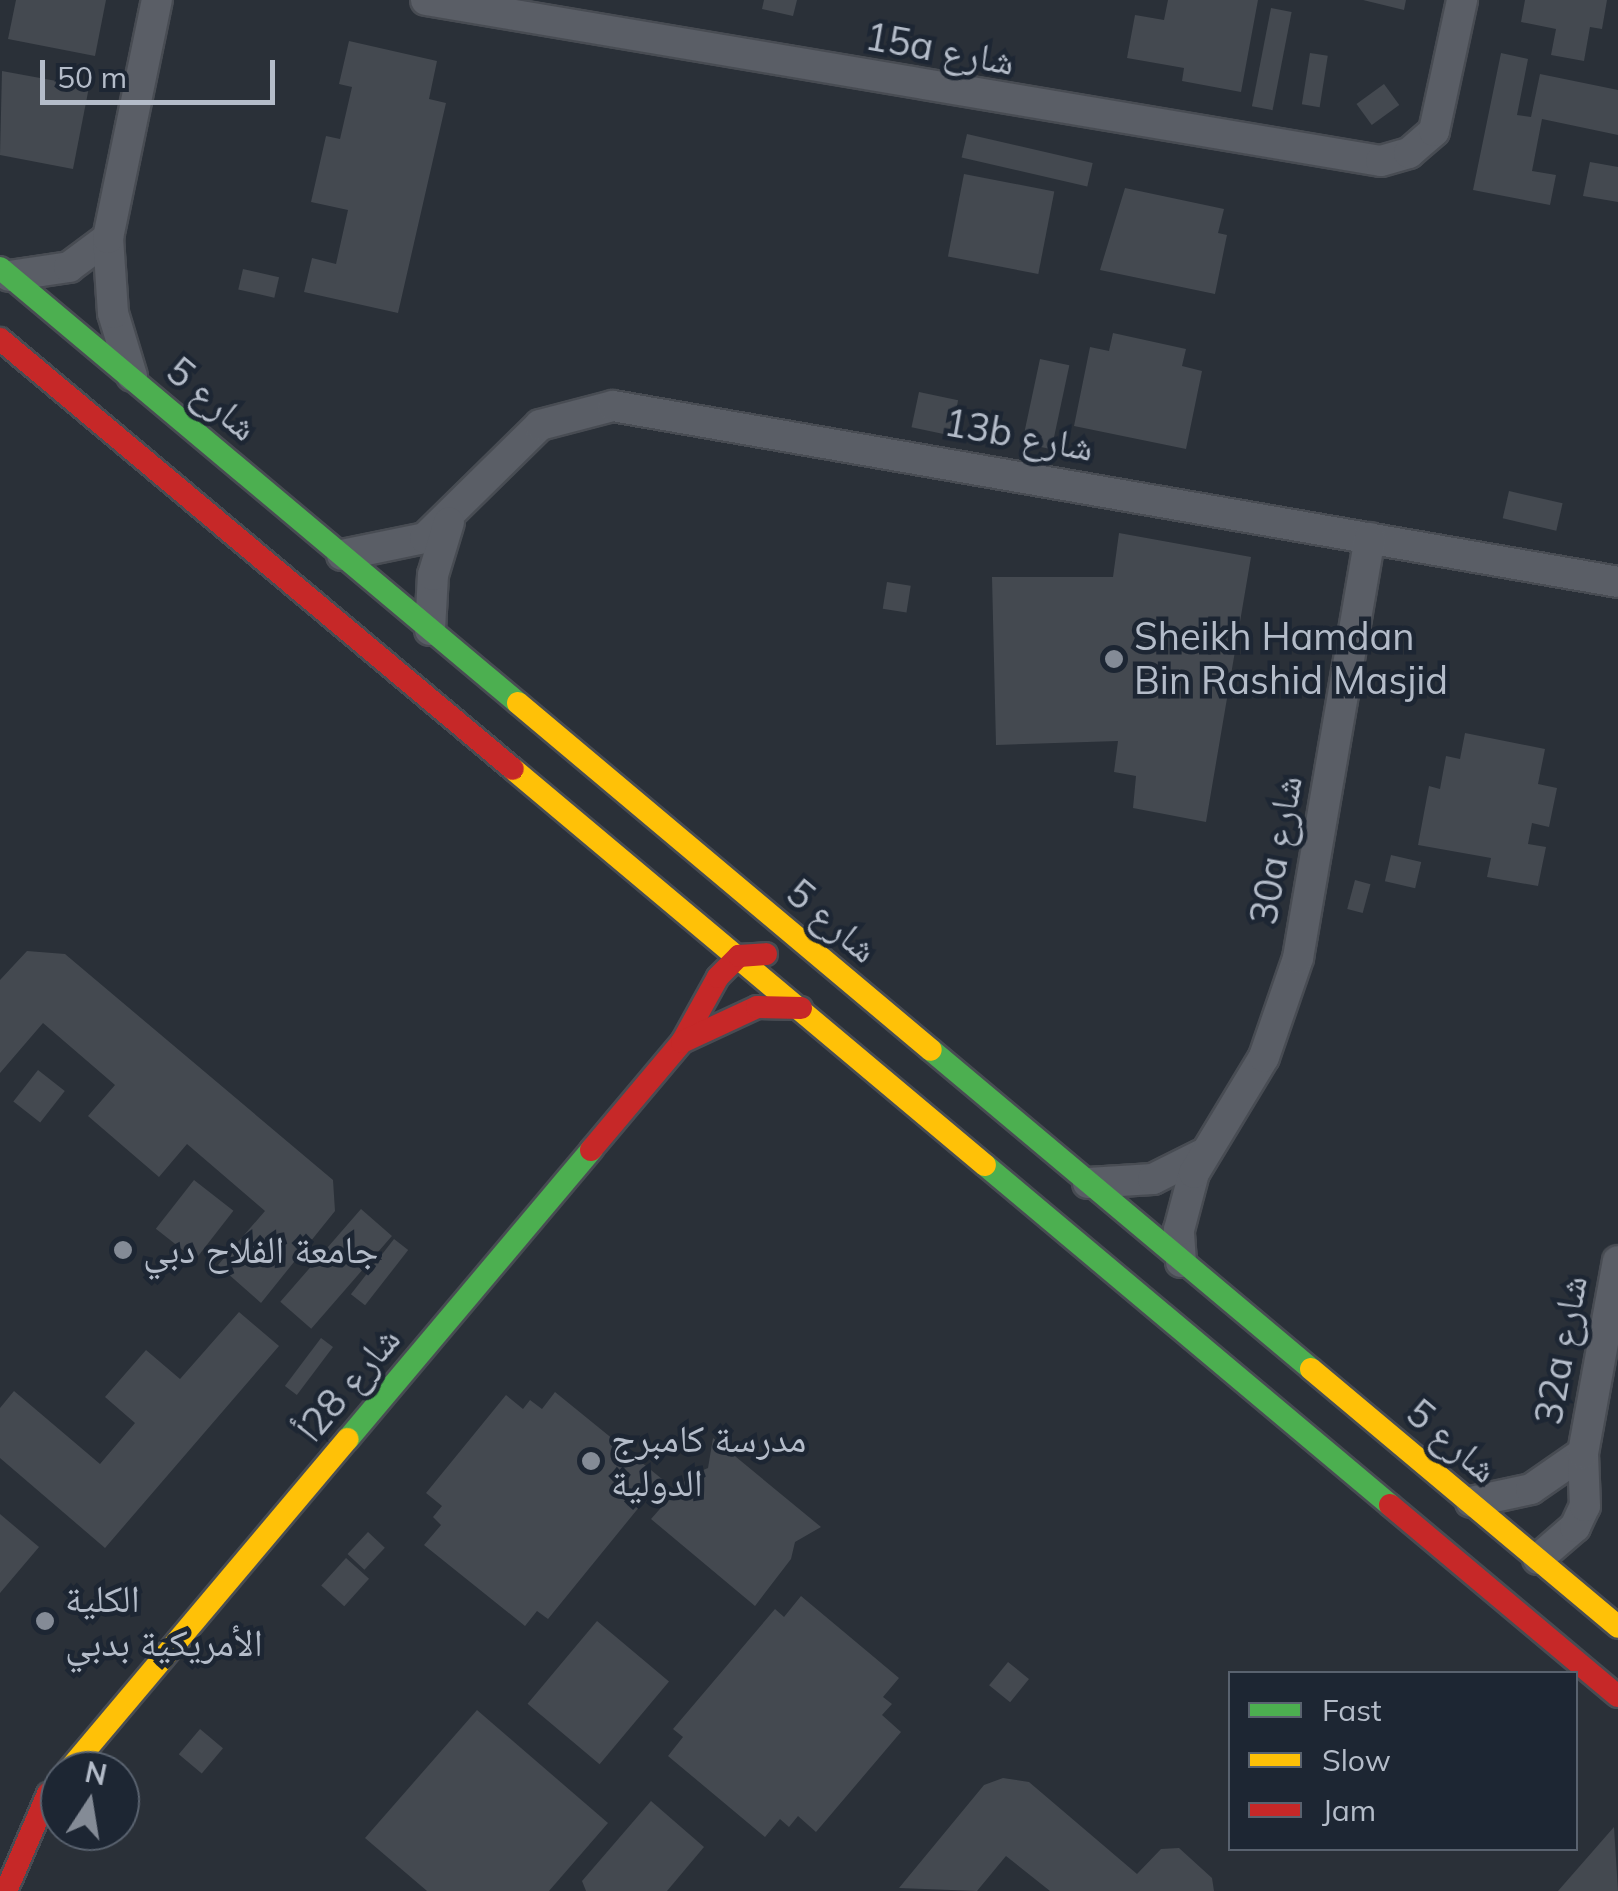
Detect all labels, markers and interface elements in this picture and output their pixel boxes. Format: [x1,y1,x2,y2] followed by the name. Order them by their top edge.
[862,13,1018,85] street label: 15a شارع
[45,40,280,102] scale bar
[57,58,127,96] text: 50 m
[157,348,267,450] street label: شارع 5
[941,399,1097,471] street label: 13b شارع
[1134,614,1448,704] place label: Sheikh Hamdan Bin Rashid Masjid
[1103,648,1125,670] marker: Sheikh Hamdan Bin Rashid Masjid
[1240,772,1312,928] street label: 30a شارع
[777,870,887,972] street label: شارع 5
[143,1227,378,1273] place label: جامعة الفلاح دبي
[112,1239,134,1261] marker: جامعة الفلاح دبي
[1525,1272,1597,1428] street label: 32a شارع
[287,1317,409,1451] street label: شارع 28أ
[1397,1390,1507,1492] street label: شارع 5
[611,1416,806,1506] place label: مدرسة كامبرج الدولية
[580,1450,602,1472] marker: مدرسة كامبرج الدولية
[65,1576,263,1666] place label: الكلية الأمريكية بدبي
[34,1610,56,1632] marker: الكلية الأمريكية بدبي
[1228,1671,1578,1851] legend
[1322,1691,1382,1729] text: Fast
[1322,1741,1391,1779] text: Slow
[40,1751,140,1851] north arrow
[82,1754,110,1792] text: N
[1322,1791,1376,1829] text: Jam

